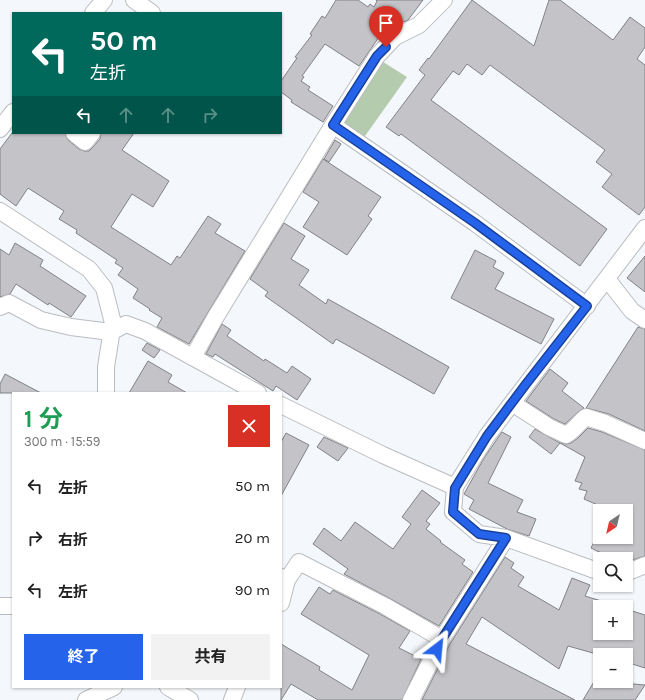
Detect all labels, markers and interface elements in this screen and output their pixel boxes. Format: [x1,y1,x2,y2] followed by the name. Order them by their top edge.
[369,6,403,47] pin
[375,12,397,34] icon: arrive
[90,24,158,57] text: 50 m
[24,28,76,80] icon: left
[90,62,126,84] text: 左折
[73,104,95,126] icon: left
[115,104,137,126] icon: ahead
[157,104,179,126] icon: ahead
[199,104,221,126] icon: right
[24,405,63,433] text: 1 分
[228,405,270,447] button: close
[24,434,100,449] text: 300 m · 15:59
[24,475,46,497] icon: left
[235,477,270,495] text: 50 m
[58,479,88,497] text: 左折
[593,504,633,544] north arrow
[593,504,633,688] map controls
[24,527,46,549] icon: right
[235,529,270,547] text: 20 m
[58,531,88,549] text: 右折
[593,552,633,592] button: search
[24,579,46,601] icon: left
[235,581,270,599] text: 90 m
[58,583,88,601] text: 左折
[593,600,633,640] button: +
[416,628,458,670] position arrow
[24,634,143,680] button: 終了
[151,634,270,680] button: 共有
[593,648,633,688] button: −

